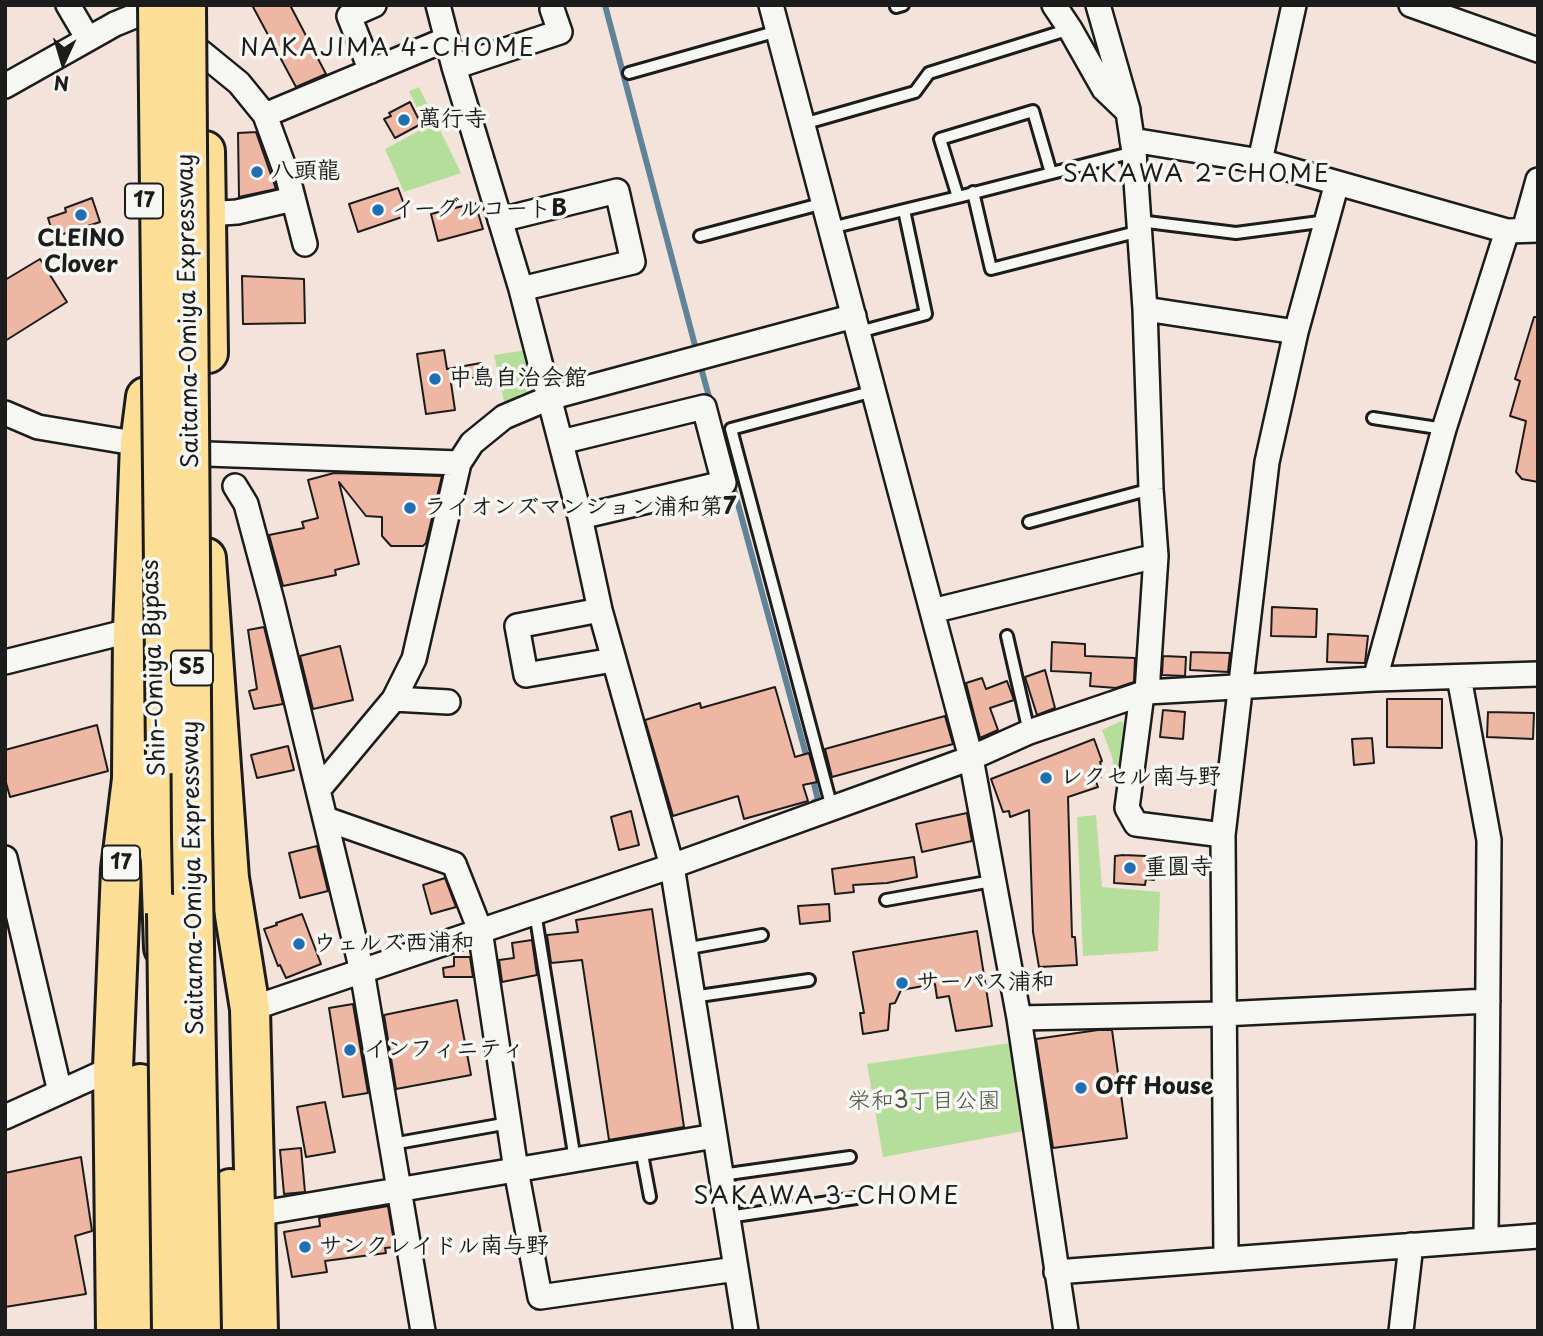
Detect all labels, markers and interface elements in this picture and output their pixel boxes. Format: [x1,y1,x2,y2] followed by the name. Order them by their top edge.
[28,28,98,98] north arrow
[242,35,534,63] district label: NAKAJIMA 4-CHOME
[53,69,70,98] text: N
[418,106,487,134] place label: 萬行寺
[396,112,412,128] marker: 萬行寺
[172,153,206,469] street label: Saitama-Omiya Expressway
[271,158,340,186] place label: 八頭龍
[1064,161,1330,189] district label: SAKAWA 2-CHOME
[249,164,265,180] marker: 八頭龍
[125,184,163,218] road number: 17
[392,196,567,224] place label: イーグルコートB
[370,202,386,218] marker: イーグルコートB
[73,207,89,223] marker: CLEINO Clover
[37,226,125,280] place label: CLEINO Clover
[449,365,587,393] place label: 中島自治会館
[427,371,443,387] marker: 中島自治会館
[424,494,736,522] place label: ライオンズマンション浦和第7
[402,500,418,516] marker: ライオンズマンション浦和第7
[137,559,173,777] street label: Shin-Omiya Bypass
[171,650,213,686] road number: S5
[177,720,211,1036] street label: Saitama-Omiya Expressway
[1060,764,1221,792] place label: レクセル南与野
[1038,770,1054,786] marker: レクセル南与野
[102,846,140,880] road number: 17
[1144,854,1213,882] place label: 重圓寺
[1122,860,1138,876] marker: 重圓寺
[313,930,474,958] place label: ウェルズ西浦和
[291,936,307,952] marker: ウェルズ西浦和
[916,969,1054,997] place label: サーパス浦和
[894,975,910,991] marker: サーパス浦和
[364,1036,525,1064] place label: インフィニティ
[342,1042,358,1058] marker: インフィニティ
[1095,1074,1213,1102] place label: Off House
[1073,1080,1089,1096] marker: Off House
[847,1088,1001,1116] park label: 栄和3丁目公園
[695,1183,959,1211] district label: SAKAWA 3-CHOME
[319,1233,549,1261] place label: サンクレイドル南与野
[297,1239,313,1255] marker: サンクレイドル南与野

